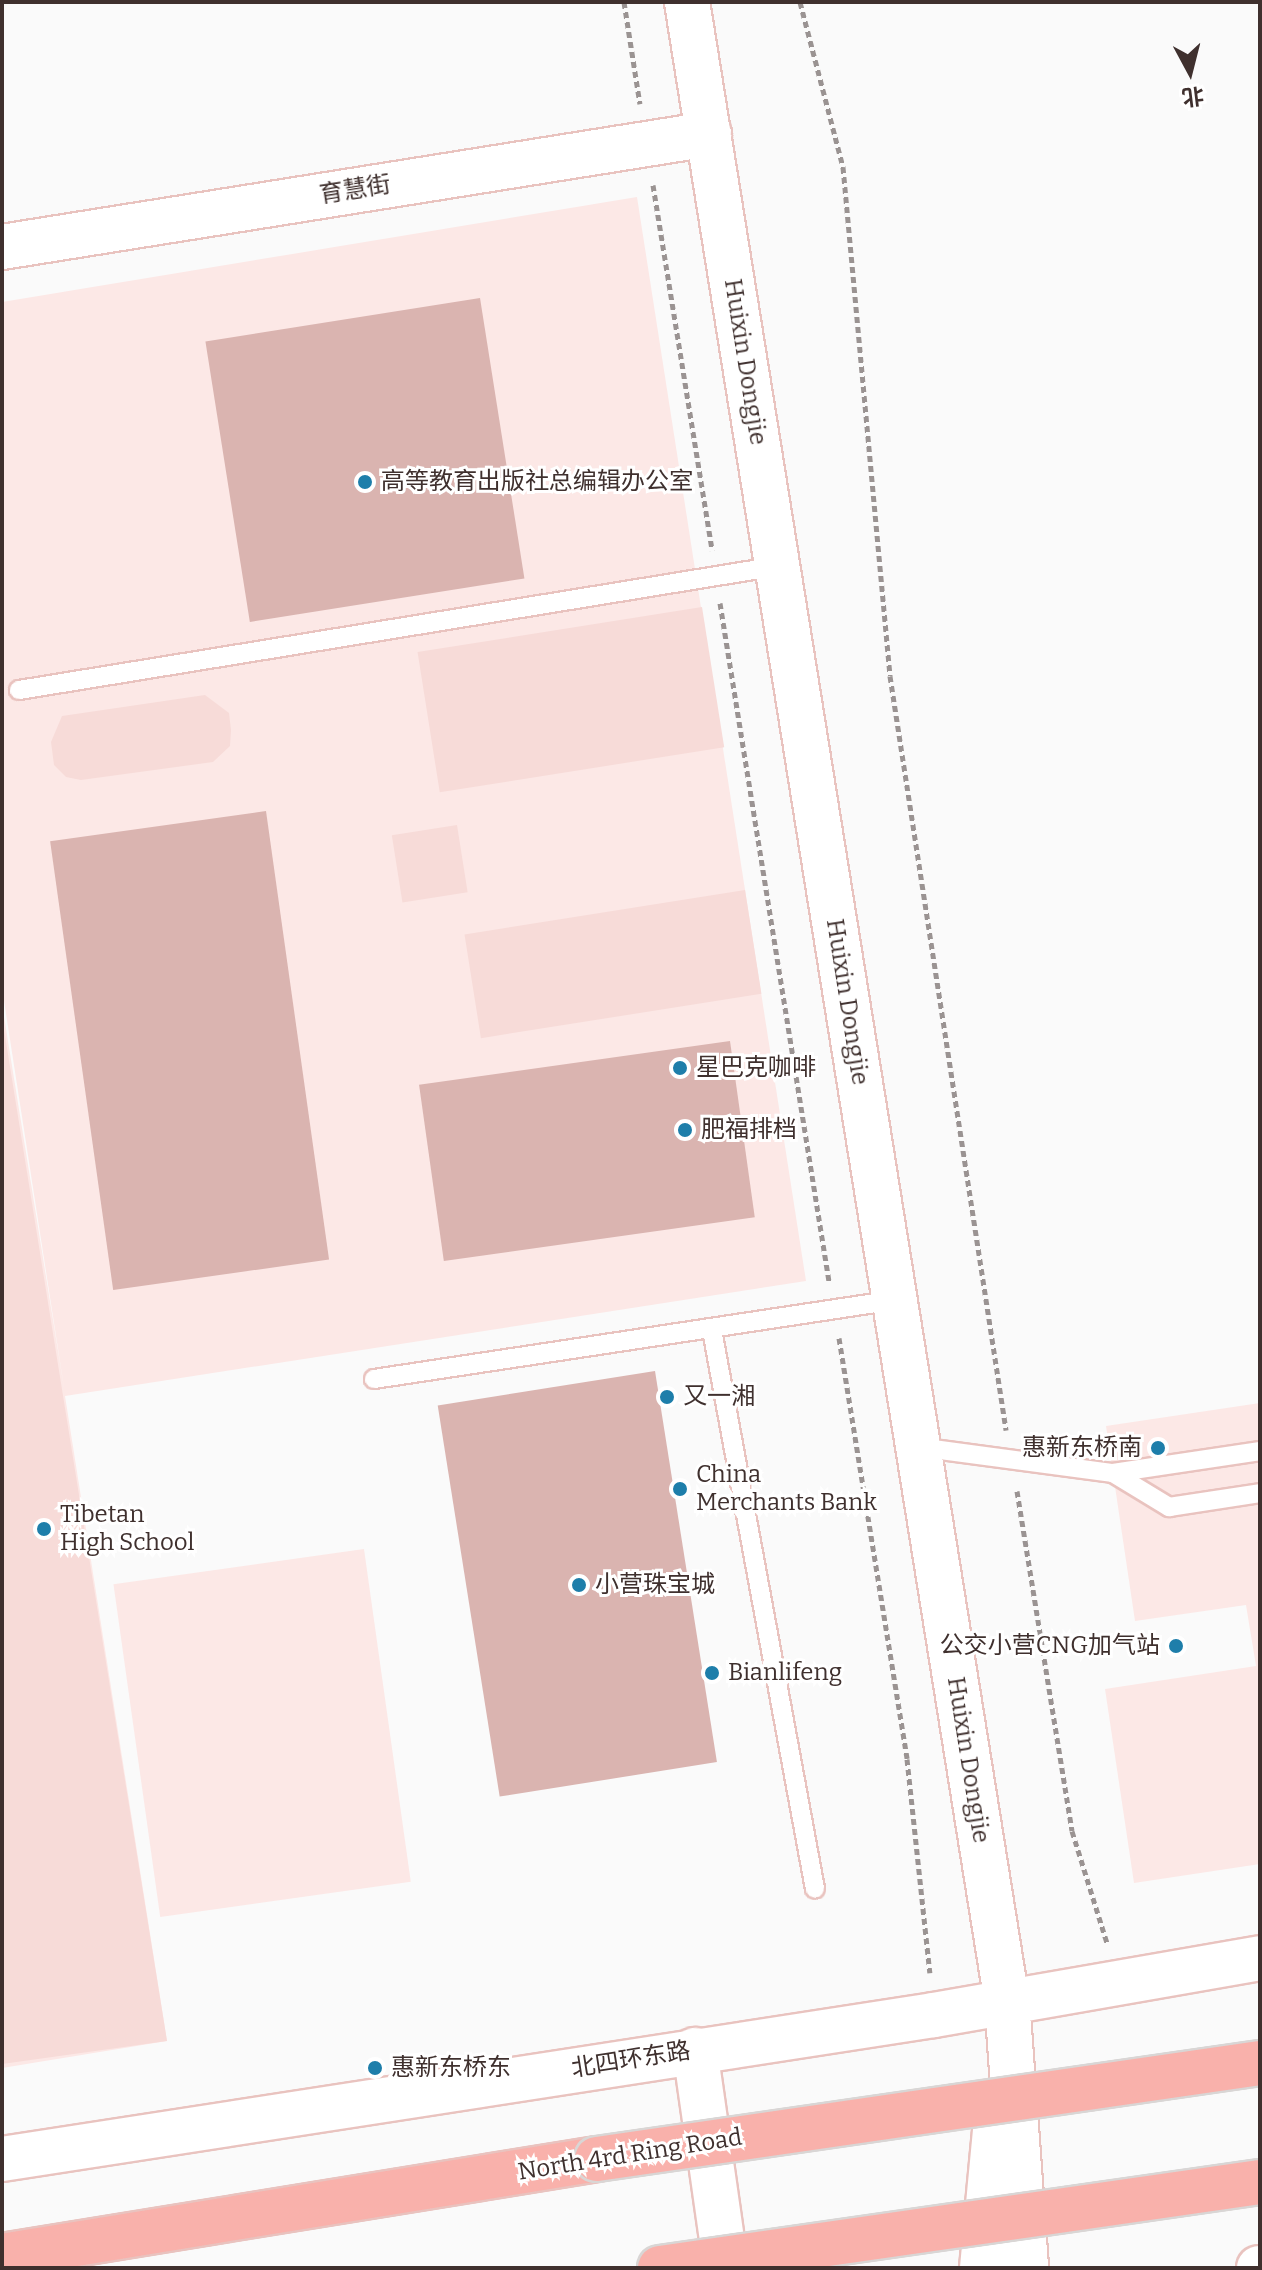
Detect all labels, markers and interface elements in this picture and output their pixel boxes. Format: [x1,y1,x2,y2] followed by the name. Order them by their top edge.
[1150,32,1230,112] north arrow
[1180,82,1206,111] text: 北
[317,170,393,210] street label: 育慧街
[718,277,772,447] street label: Huixin Dongjie
[381,468,693,496] place label: 高等教育出版社总编辑办公室
[356,473,374,491] marker: 高等教育出版社总编辑办公室
[820,917,874,1087] street label: Huixin Dongjie
[696,1054,816,1082] place label: 星巴克咖啡
[671,1059,689,1077] marker: 星巴克咖啡
[701,1116,797,1144] place label: 肥福排档
[676,1121,694,1139] marker: 肥福排档
[683,1383,755,1411] place label: 又一湘
[658,1388,676,1406] marker: 又一湘
[1022,1434,1142,1462] place label: 惠新东桥南
[1149,1439,1167,1457] marker: 惠新东桥南
[696,1461,877,1517] place label: China Merchants Bank
[671,1480,689,1498] marker: China Merchants Bank
[60,1501,194,1557] place label: Tibetan High School
[35,1520,53,1538] marker: Tibetan High School
[595,1571,715,1599] place label: 小营珠宝城
[570,1576,588,1594] marker: 小营珠宝城
[940,1632,1160,1660] place label: 公交小营CNG加气站
[1167,1637,1185,1655] marker: 公交小营CNG加气站
[728,1659,842,1687] place label: Bianlifeng
[703,1664,721,1682] marker: Bianlifeng
[941,1675,995,1845] street label: Huixin Dongjie
[569,2036,693,2084] street label: 北四环东路
[391,2054,511,2082] place label: 惠新东桥东
[366,2059,384,2077] marker: 惠新东桥东
[516,2123,744,2187] street label: North 4rd Ring Road

